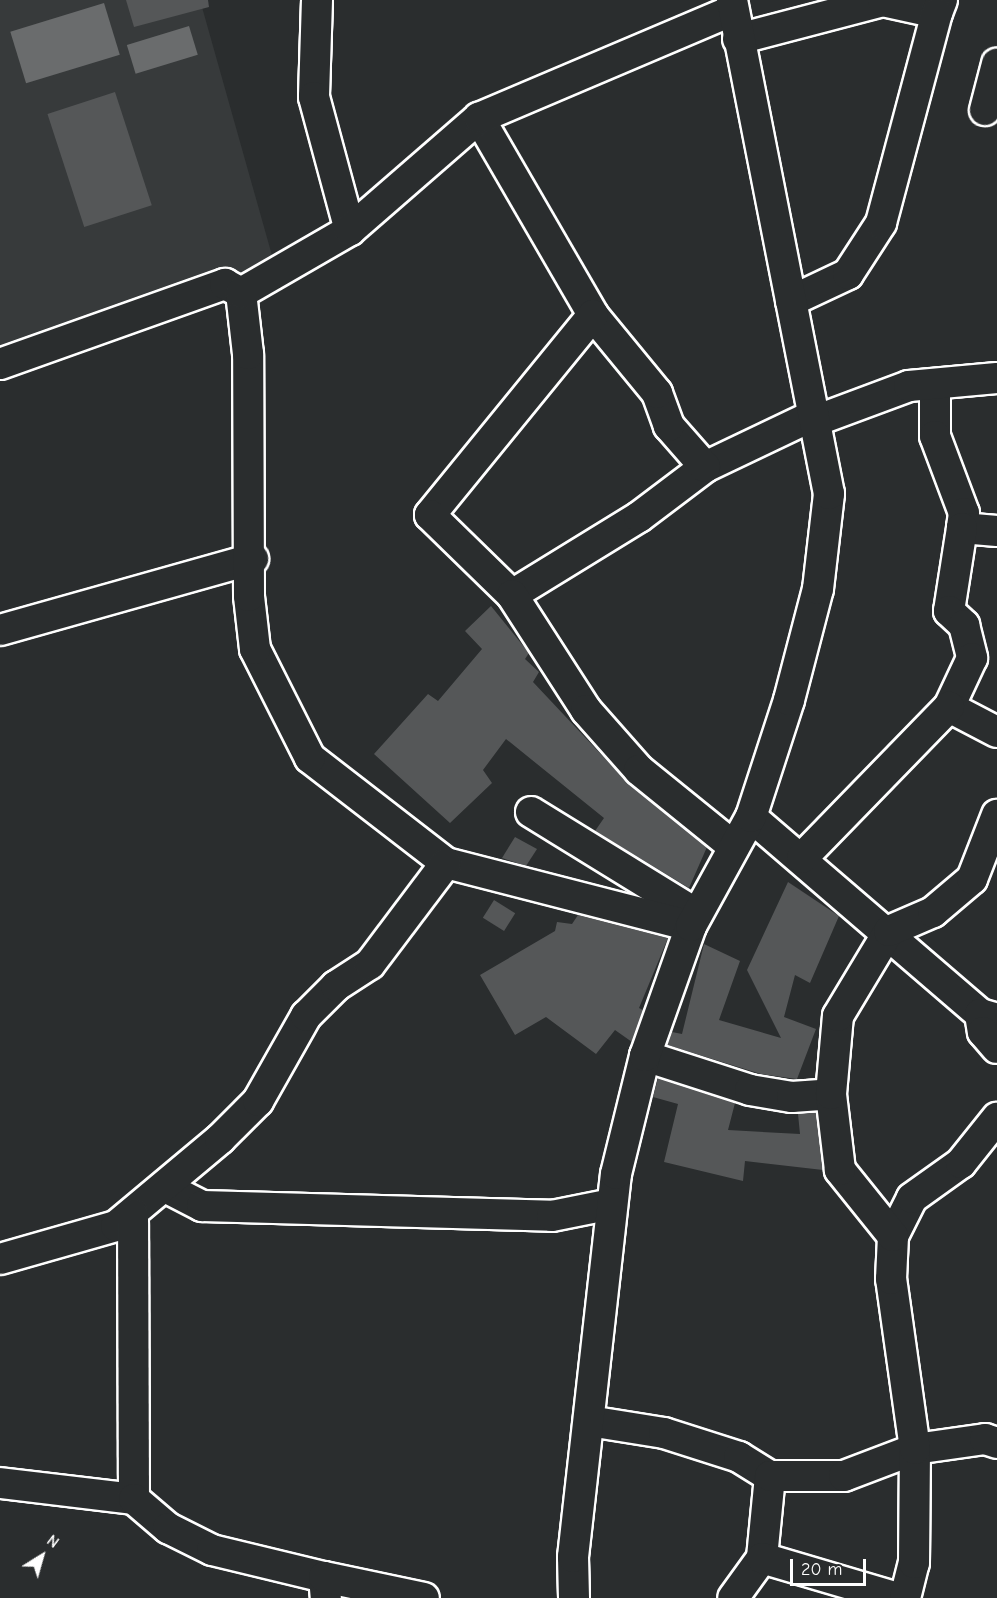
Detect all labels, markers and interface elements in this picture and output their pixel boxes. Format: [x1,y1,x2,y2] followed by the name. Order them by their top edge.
[12,1526,72,1586] north arrow
[43,1531,62,1552] text: N
[793,1547,870,1585] scale bar
[801,1559,842,1580] text: 20 m

